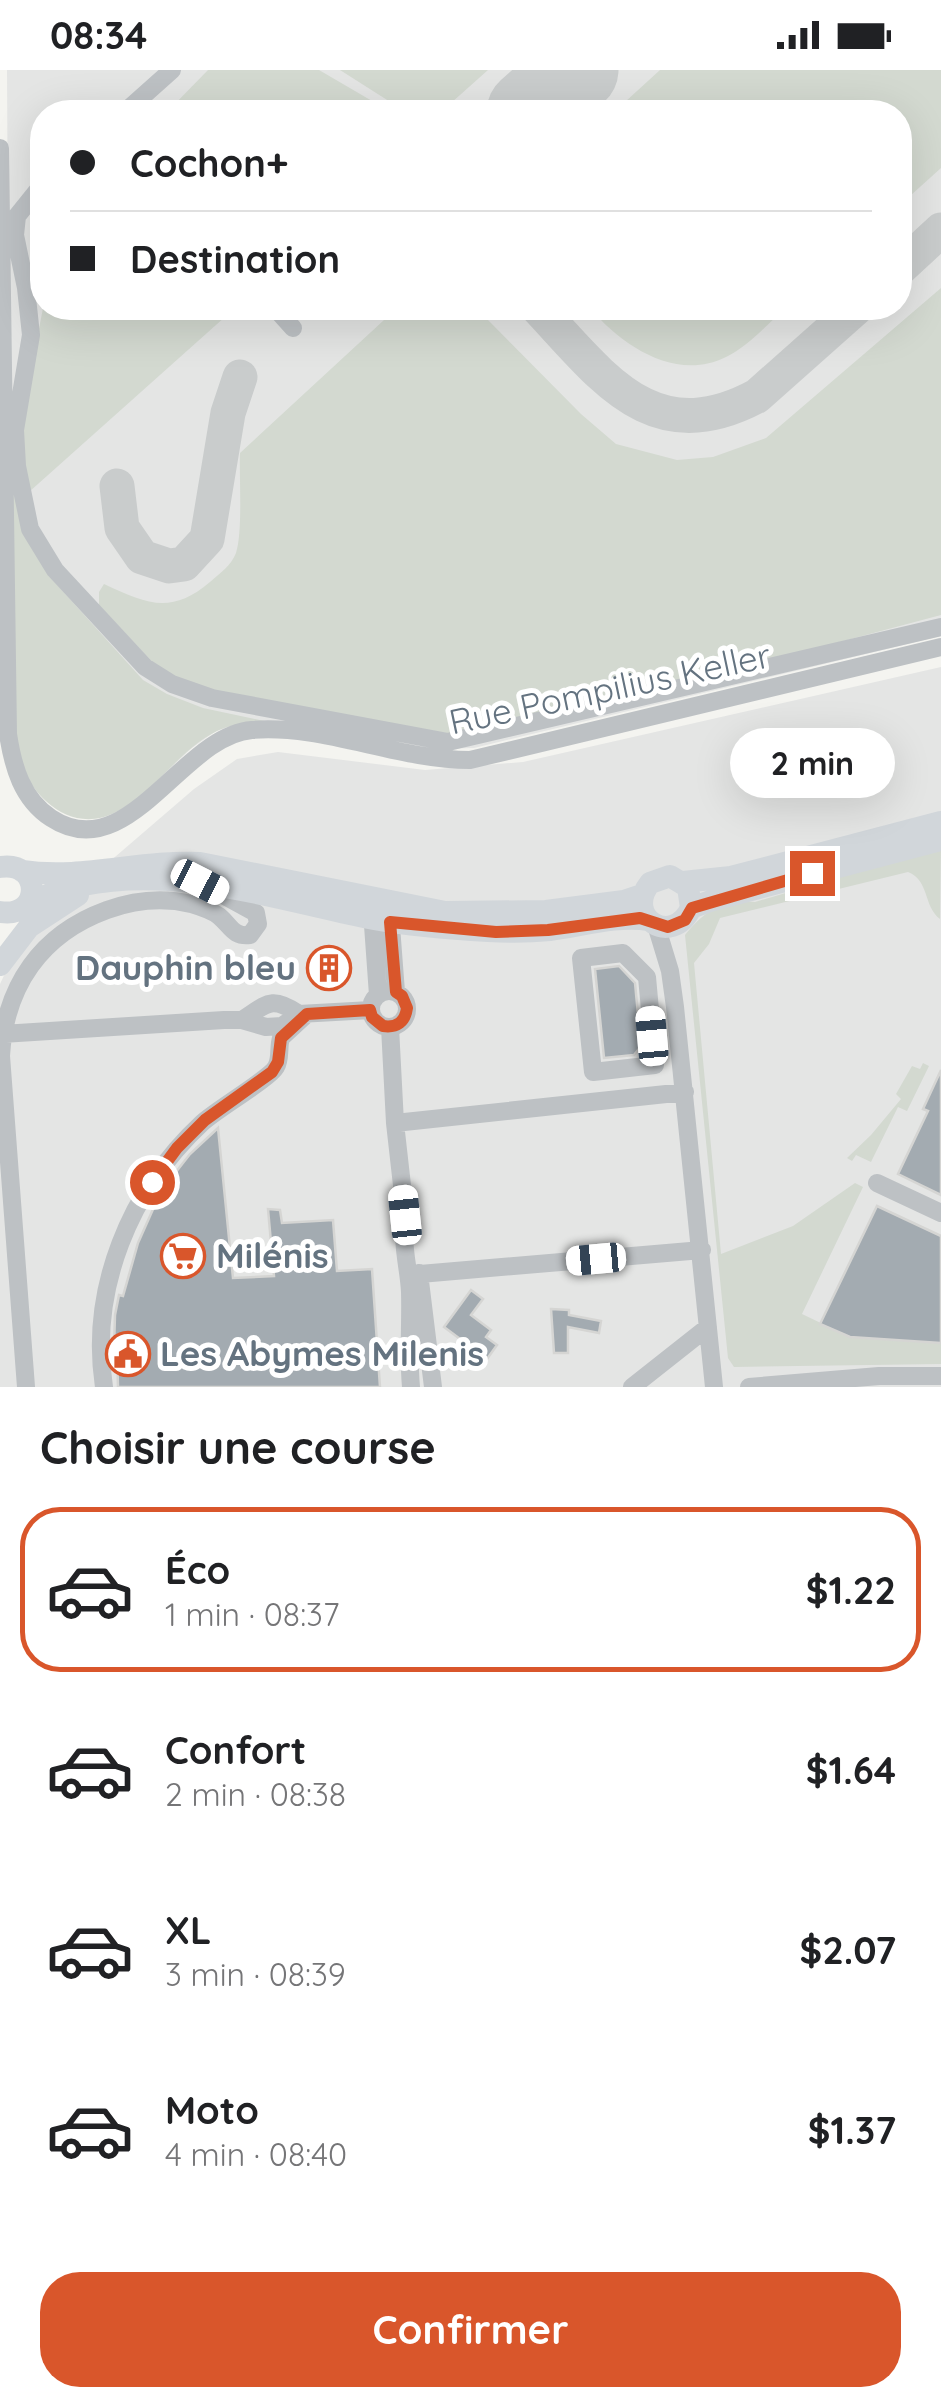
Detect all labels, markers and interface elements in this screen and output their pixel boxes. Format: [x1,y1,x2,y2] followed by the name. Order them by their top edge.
[50,11,147,59] text: 08:34
[130,139,288,187] text: Cochon+
[130,235,340,283] text: Destination
[445,632,775,744] street label: Rue Pompilius Keller
[730,728,894,798] callout: 2 min
[771,743,854,783] text: 2 min
[790,851,835,896] route end
[166,855,234,909] car
[75,945,296,989] place label: Dauphin bleu
[306,945,352,991] building icon: Dauphin bleu
[634,1005,670,1067] car
[130,1160,175,1205] route start
[387,1184,423,1246] car
[160,1233,206,1279] supermarket icon: Milénis
[216,1233,329,1277] place label: Milénis
[565,1241,627,1277] car
[105,1331,151,1377] public building icon: Les Abymes Milenis
[160,1331,484,1375] place label: Les Abymes Milenis
[40,1419,436,1475] text: Choisir une course
[45,1545,135,1635] icon: car
[165,1546,230,1594] text: Éco
[806,1566,896,1614] text: $1.22
[165,1594,339,1634] text: 1 min · 08:37
[45,1725,135,1815] icon: car
[165,1726,306,1774] text: Confort
[806,1746,896,1794] text: $1.64
[165,1774,346,1814] text: 2 min · 08:38
[45,1905,135,1995] icon: car
[165,1906,211,1954] text: XL
[800,1926,896,1974] text: $2.07
[165,1954,346,1994] text: 3 min · 08:39
[45,2085,135,2175] icon: car
[165,2086,259,2134] text: Moto
[808,2106,896,2154] text: $1.37
[165,2134,347,2174] text: 4 min · 08:40
[40,2272,901,2387] button: Confirmer

